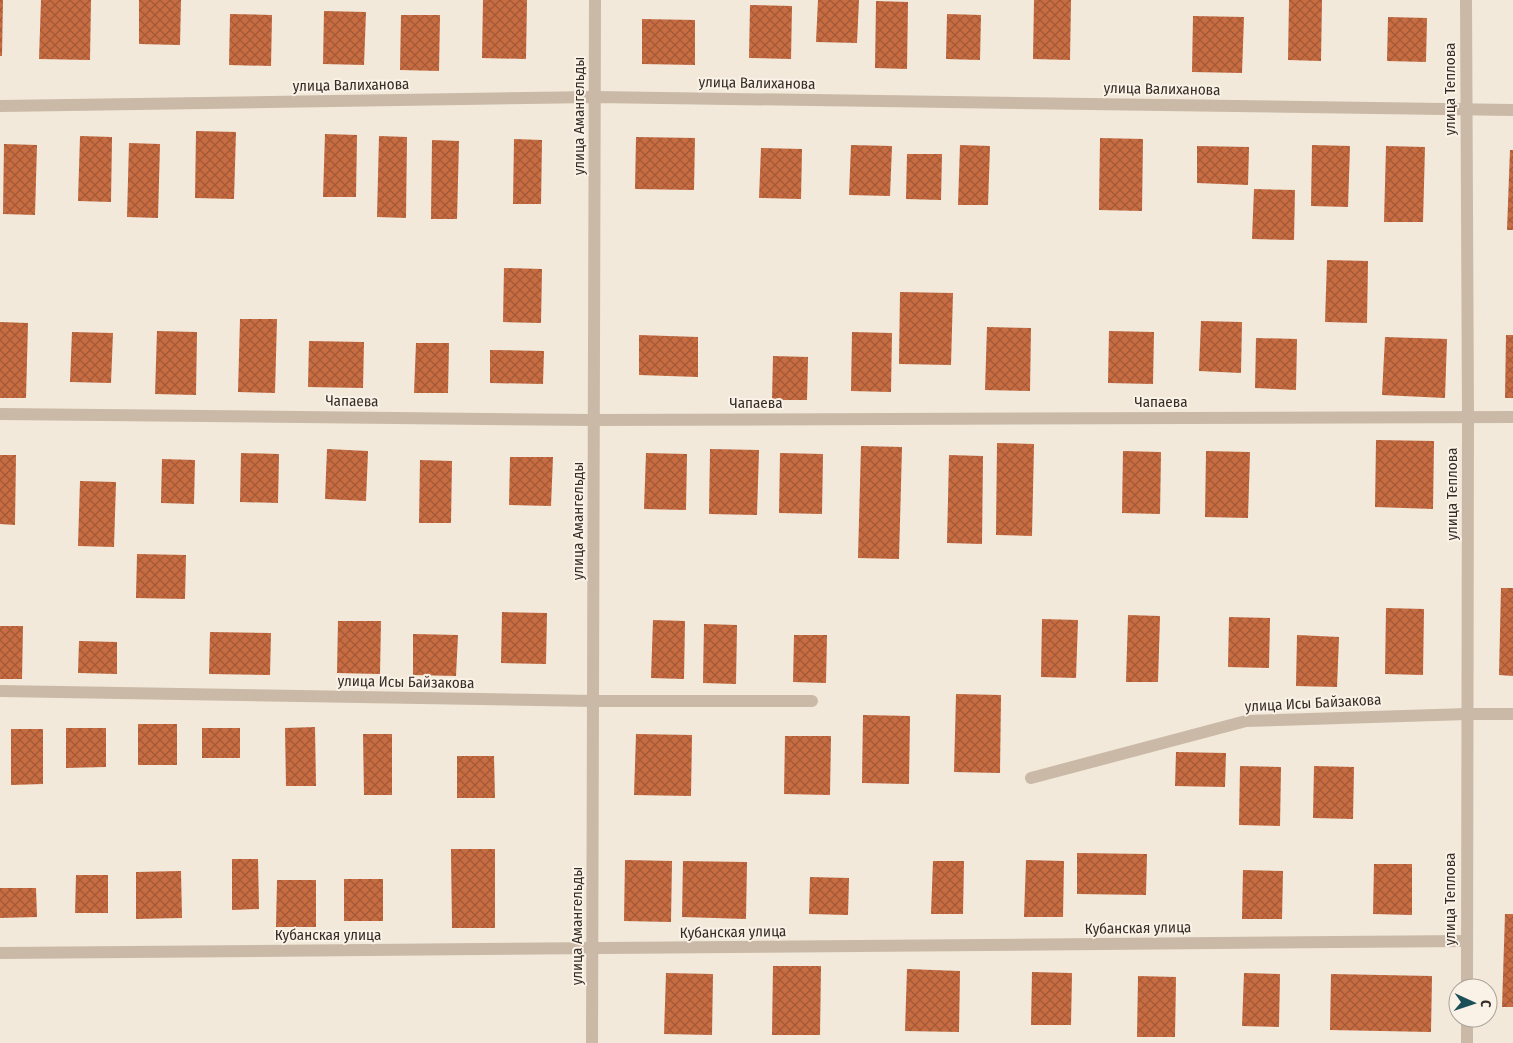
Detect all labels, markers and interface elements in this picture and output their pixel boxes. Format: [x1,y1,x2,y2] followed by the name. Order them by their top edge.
[1441,43,1459,135] street label: улица Теплова
[570,57,588,175] street label: улица Амангельды
[698,73,816,93] street label: улица Валиханова
[292,75,410,95] street label: улица Валиханова
[1103,79,1221,99] street label: улица Валиханова
[325,392,379,410] street label: Чапаева
[1134,393,1188,411] street label: Чапаева
[729,394,783,412] street label: Чапаева
[1443,448,1461,540] street label: улица Теплова
[569,462,587,580] street label: улица Амангельды
[337,672,475,692] street label: улица Исы Байзакова
[1244,690,1382,716] street label: улица Исы Байзакова
[1441,853,1459,945] street label: улица Теплова
[568,867,586,985] street label: улица Амангельды
[1085,918,1191,938] street label: Кубанская улица
[680,922,786,942] street label: Кубанская улица
[275,926,381,944] street label: Кубанская улица
[1448,978,1498,1028] north arrow
[1477,1000,1494,1008] text: С

